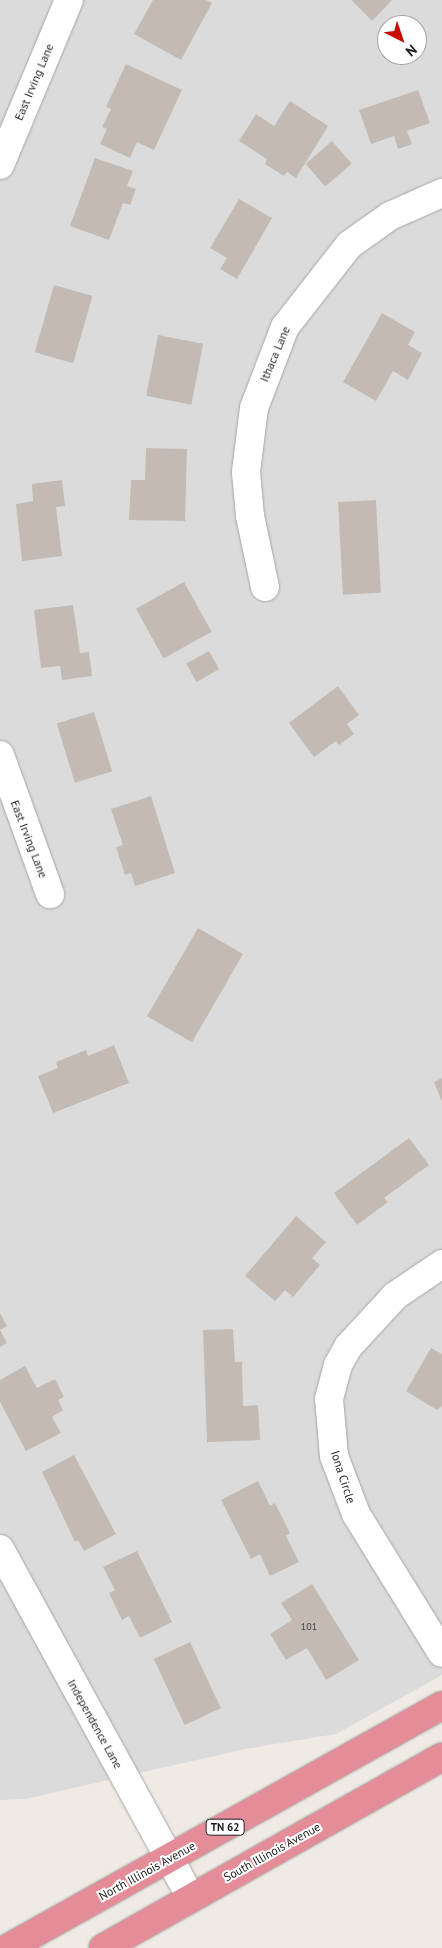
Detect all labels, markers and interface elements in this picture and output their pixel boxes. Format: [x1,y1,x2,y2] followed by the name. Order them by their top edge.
[377,15,427,65] north arrow
[11,41,57,123] street label: East Irving Lane
[402,41,421,60] text: N
[257,324,293,384] street label: Ithaca Lane
[8,798,50,880] street label: East Irving Lane
[328,1449,358,1505] street label: Iona Circle
[301,1621,317,1633] house number: 101
[64,1677,126,1771] street label: Independence Lane
[205,1818,245,1835] road number: TN 62
[221,1819,323,1885] street label: South Illinois Avenue
[96,1838,198,1904] street label: North Illinois Avenue

